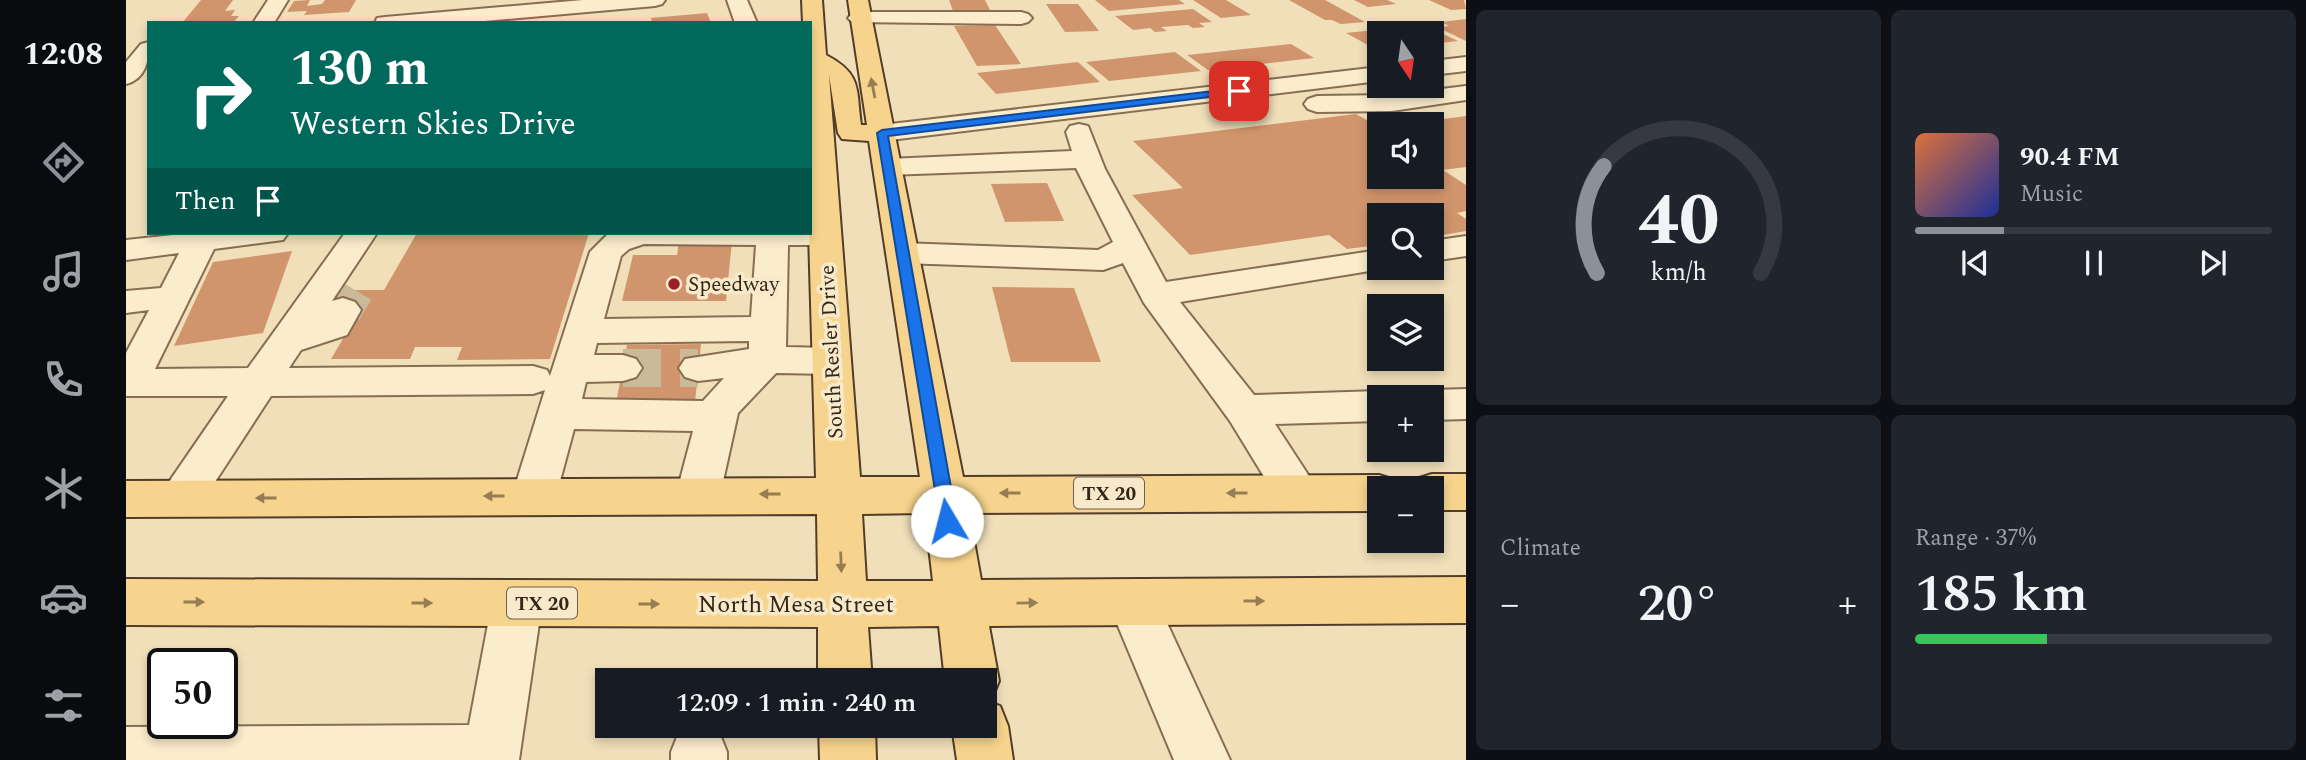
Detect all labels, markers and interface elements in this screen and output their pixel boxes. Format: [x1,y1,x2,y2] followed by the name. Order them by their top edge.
[1367,21,1444,98] north arrow
[1367,21,1444,553] map controls
[23,30,103,79] text: 12:08
[290,32,429,107] text: 130 m
[175,49,266,140] icon: right
[1209,61,1269,121] pin
[1220,72,1258,110] icon: arrive
[867,77,878,99] one-way arrow
[290,100,576,149] text: Western Skies Drive
[1367,112,1444,189] button: sound
[2020,137,2120,177] text: 90.4 FM
[39,138,88,187] icon: directions
[1638,167,1719,278] text: 40
[2020,177,2083,212] text: Music
[175,181,235,221] text: Then
[249,182,287,220] icon: arrive
[1367,203,1444,280] button: search
[1956,244,1994,282] icon: previous
[2075,244,2113,282] icon: pause
[2194,244,2232,282] icon: next
[39,247,88,296] icon: music
[1650,254,1707,292] text: km/h
[811,264,853,440] street label: South Resler Drive
[688,269,780,301] place label: Speedway
[666,276,682,292] marker: Speedway
[1367,294,1444,371] button: layers
[39,355,88,404] icon: phone
[1367,385,1444,462] button: +
[39,464,88,513] icon: climate
[1367,476,1444,553] button: −
[1074,478,1144,508] road number: TX 20
[910,484,984,558] position arrow
[999,487,1021,499] one-way arrow
[1226,487,1248,499] one-way arrow
[759,488,781,500] one-way arrow
[483,490,505,502] one-way arrow
[255,492,277,504] one-way arrow
[1915,521,2036,556] text: Range · 37%
[1500,531,1581,566] text: Climate
[835,552,846,574] one-way arrow
[1915,555,2088,634] text: 185 km
[1638,565,1719,644] text: 20°
[39,573,88,622] icon: car
[1500,576,1519,634] text: −
[1838,576,1857,634] text: +
[698,587,894,623] street label: North Mesa Street
[507,588,577,618] road number: TX 20
[1244,595,1266,607] one-way arrow
[183,596,205,608] one-way arrow
[411,597,433,609] one-way arrow
[1016,597,1038,609] one-way arrow
[638,598,660,610] one-way arrow
[147,648,238,739] speed limit sign: 50
[39,681,88,730] icon: filters
[676,683,916,723] text: 12:09 · 1 min · 240 m

